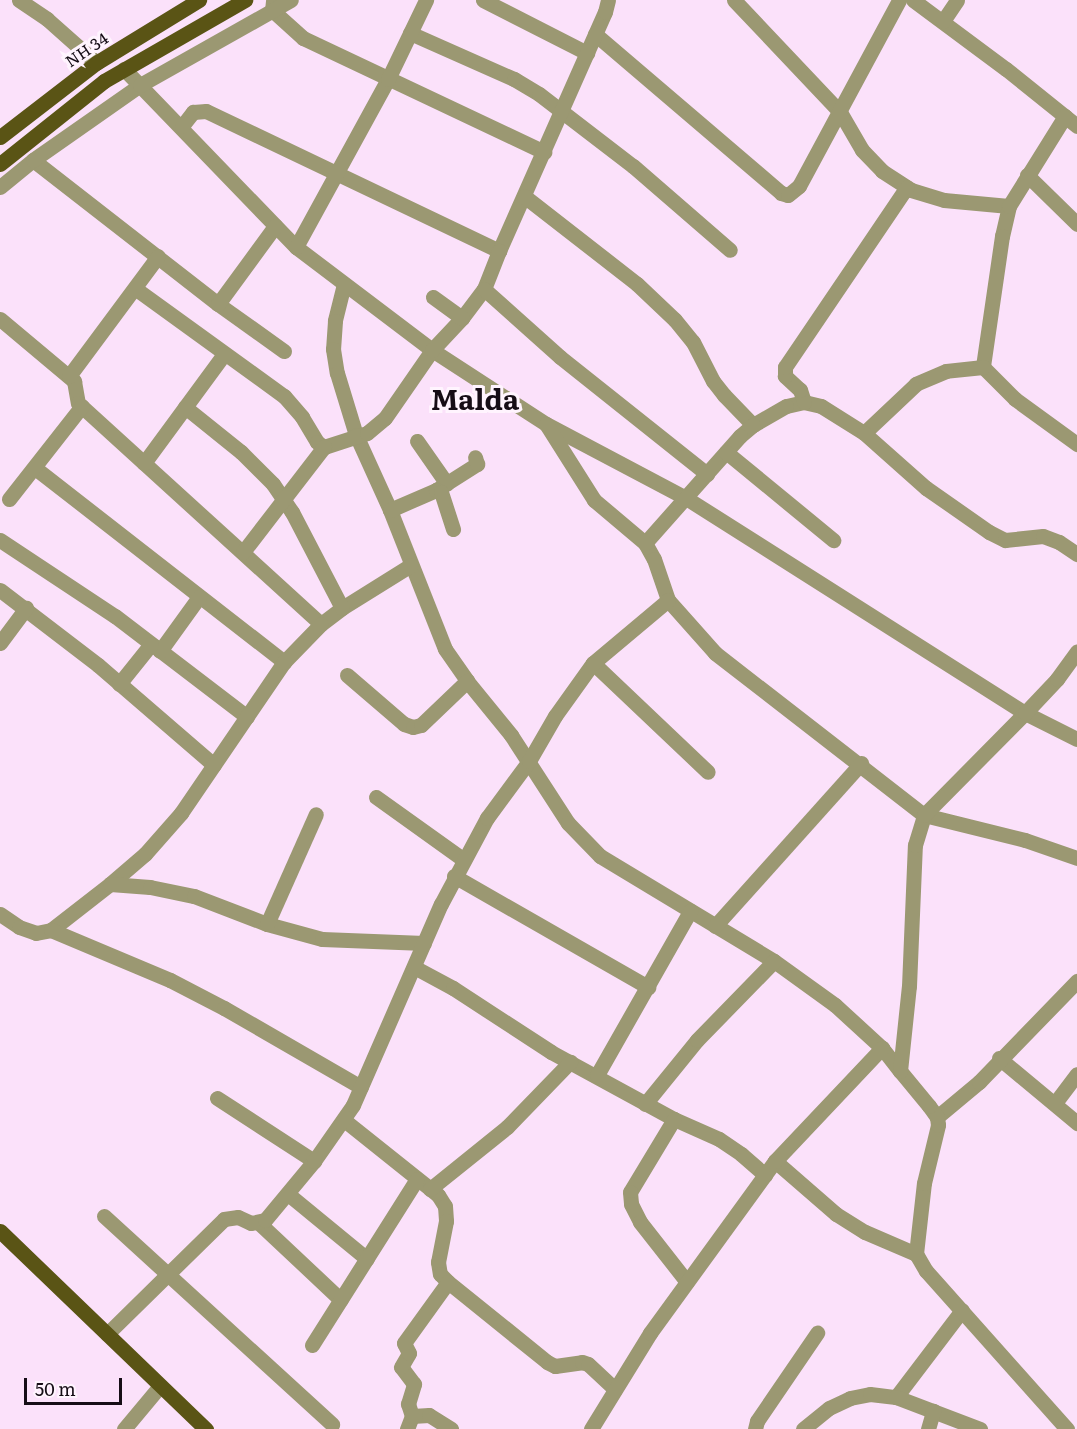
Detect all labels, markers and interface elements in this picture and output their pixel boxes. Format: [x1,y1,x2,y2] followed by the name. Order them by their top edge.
[61,28,111,70] street label: NH 34
[431,381,519,415] district label: Malda
[27,1366,124,1404] scale bar
[35,1375,76,1402] text: 50 m

